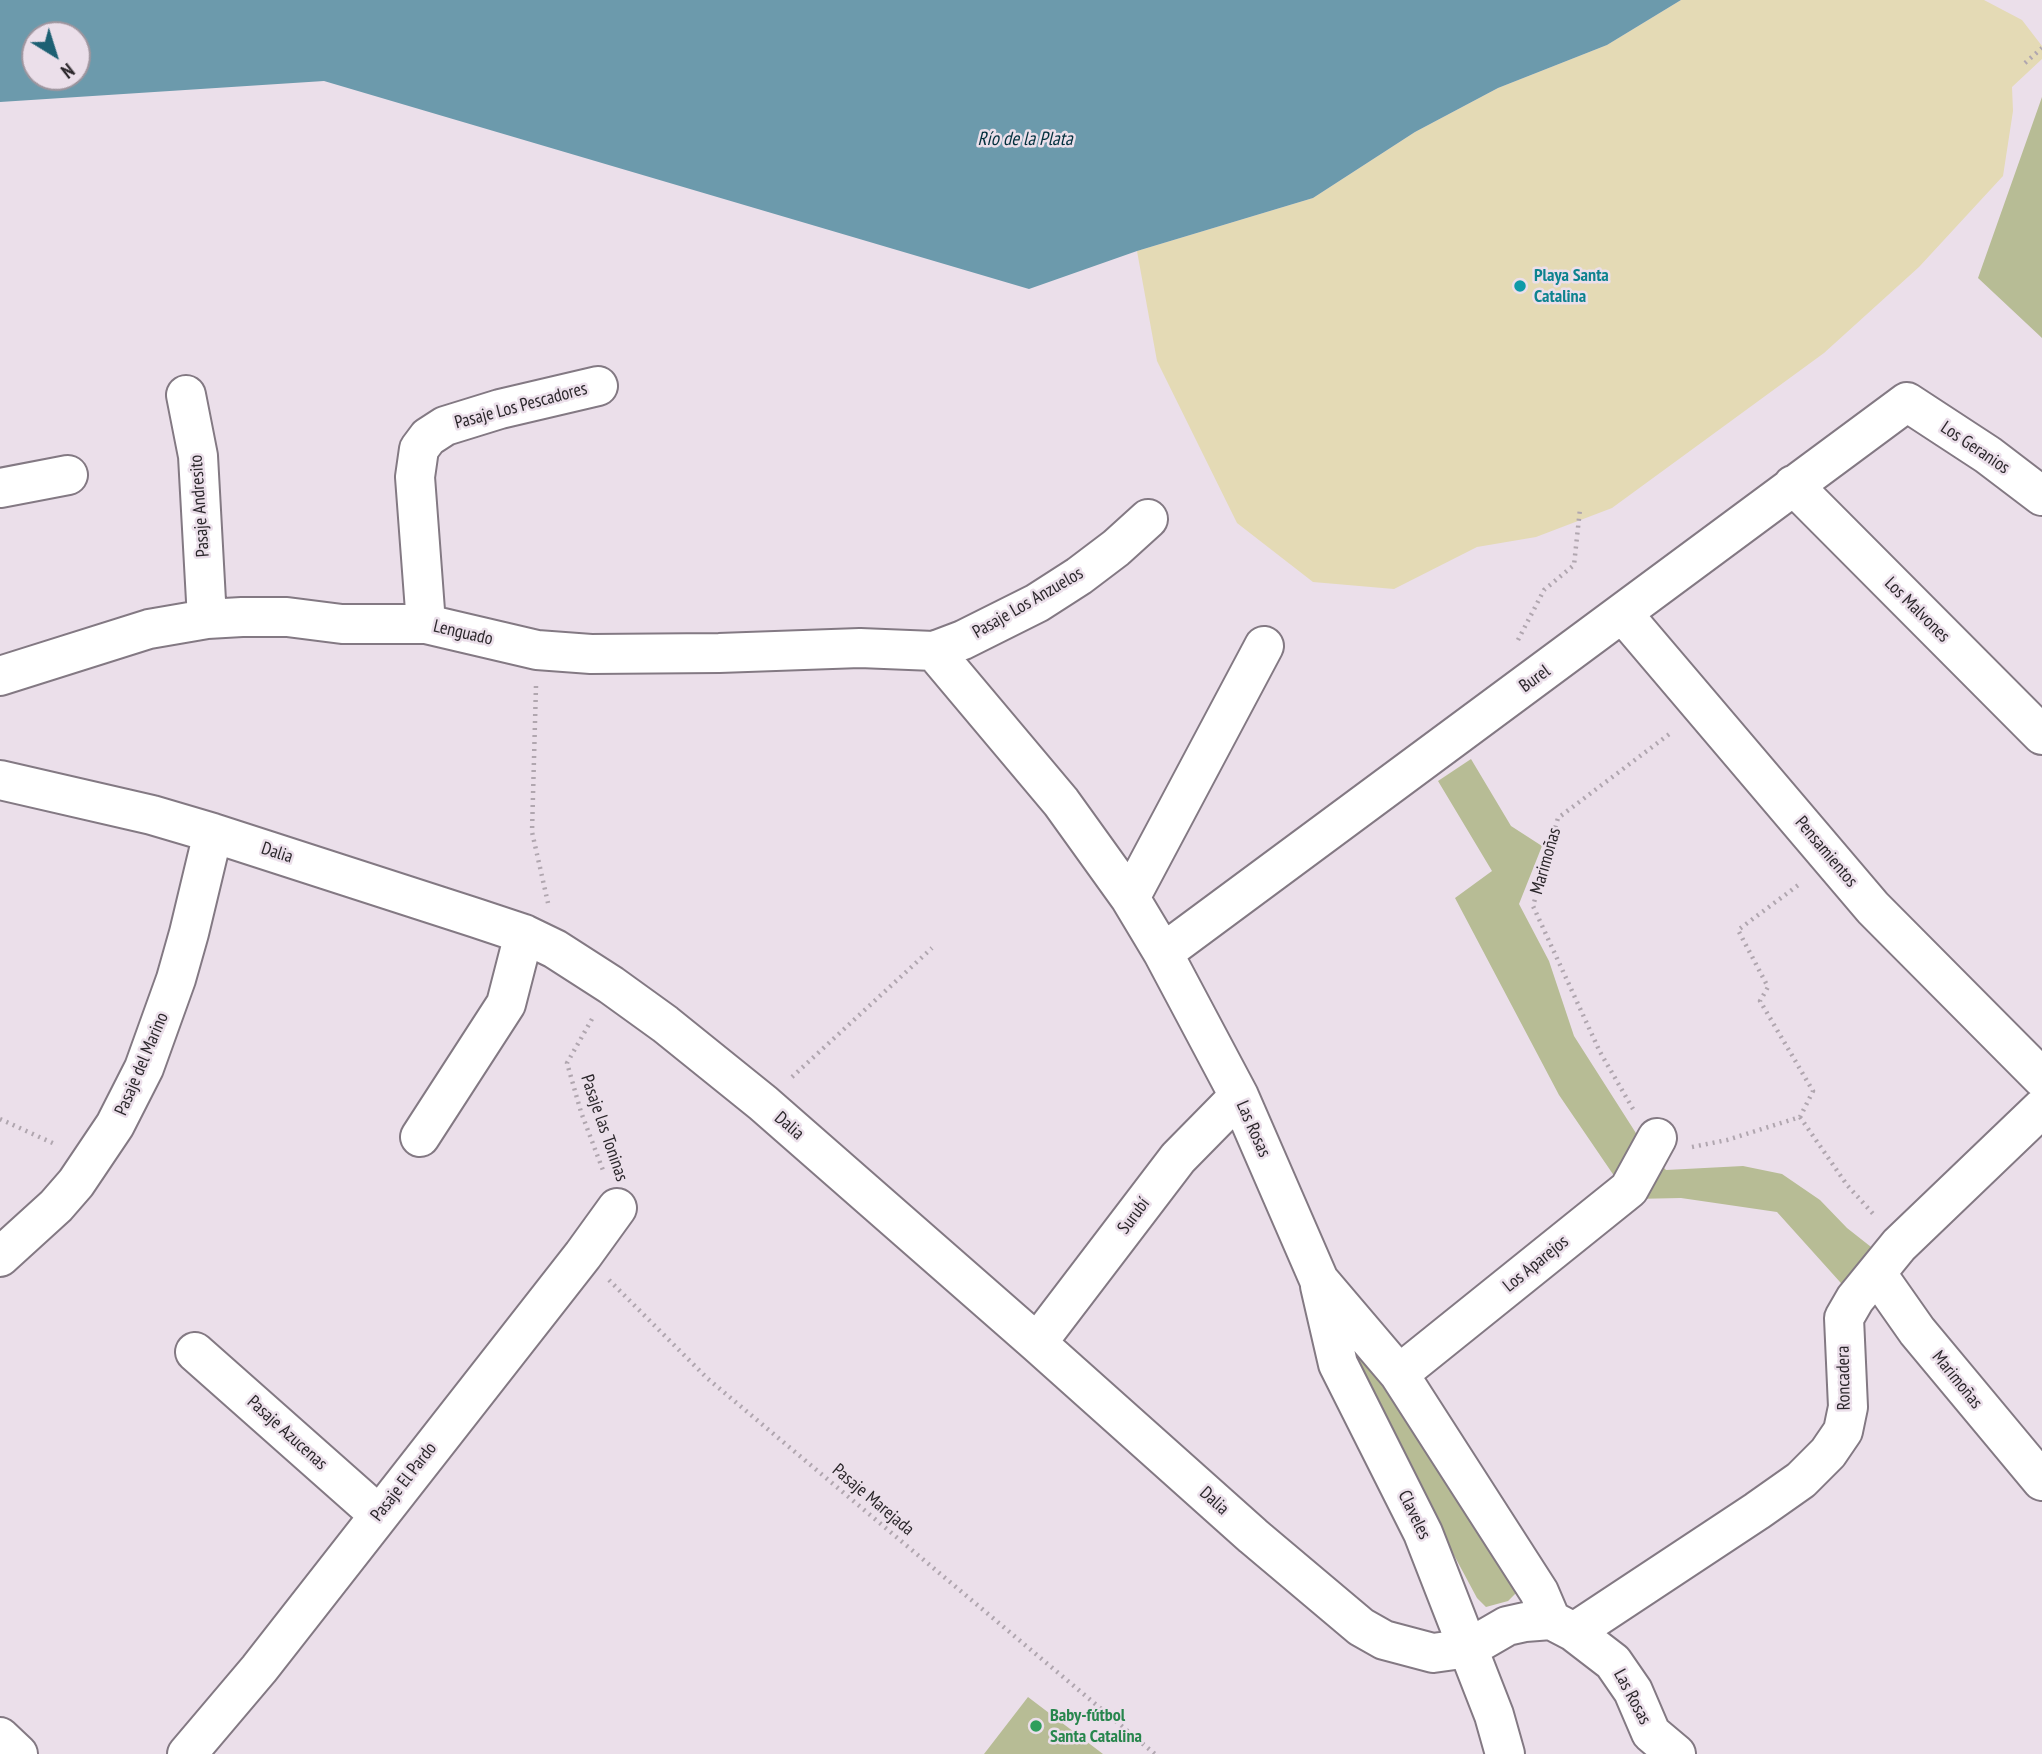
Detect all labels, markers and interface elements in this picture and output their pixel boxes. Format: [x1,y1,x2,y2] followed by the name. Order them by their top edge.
[21,21,91,91] north arrow
[56,58,79,84] text: N
[977,129,1073,151] water label: Río de la Plata
[1534,265,1609,308] place label: Playa Santa Catalina
[1512,278,1528,294] marker: Playa Santa Catalina
[452,378,590,434] street label: Pasaje Los Pescadores
[1936,417,2014,479] street label: Los Geranios
[186,454,214,558] street label: Pasaje Andresito
[969,563,1087,643] street label: Pasaje Los Anzuelos
[1880,573,1954,647] street label: Los Malvones
[431,616,495,650] street label: Lenguado
[1515,661,1555,697] street label: Burel
[1790,812,1862,892] street label: Pensamientos
[1526,825,1566,897] street label: Marimoñas
[258,838,296,868] street label: Dalia
[111,1009,173,1119] street label: Pasaje del Marino
[576,1072,632,1184] street label: Pasaje las Toninas
[1231,1097,1275,1161] street label: Las Rosas
[770,1107,808,1145] street label: Dalia
[1113,1194,1155,1238] street label: Surubí
[1499,1231,1573,1297] street label: Los Aparejos
[1833,1346,1855,1410] street label: Roncadera
[1927,1347,1987,1413] street label: Marimoñas
[242,1391,332,1475] street label: Pasaje Azucenas
[366,1438,442,1526] street label: Pasaje El Pardo
[828,1459,918,1541] street label: Pasaje Marejada
[1195,1482,1233,1520] street label: Dalia
[1393,1487,1435,1543] street label: Claveles
[1609,1666,1655,1728] street label: Las Rosas
[1050,1705,1142,1748] place label: Baby-fútbol Santa Catalina
[1028,1718,1044,1734] marker: Baby-fútbol Santa Catalina

